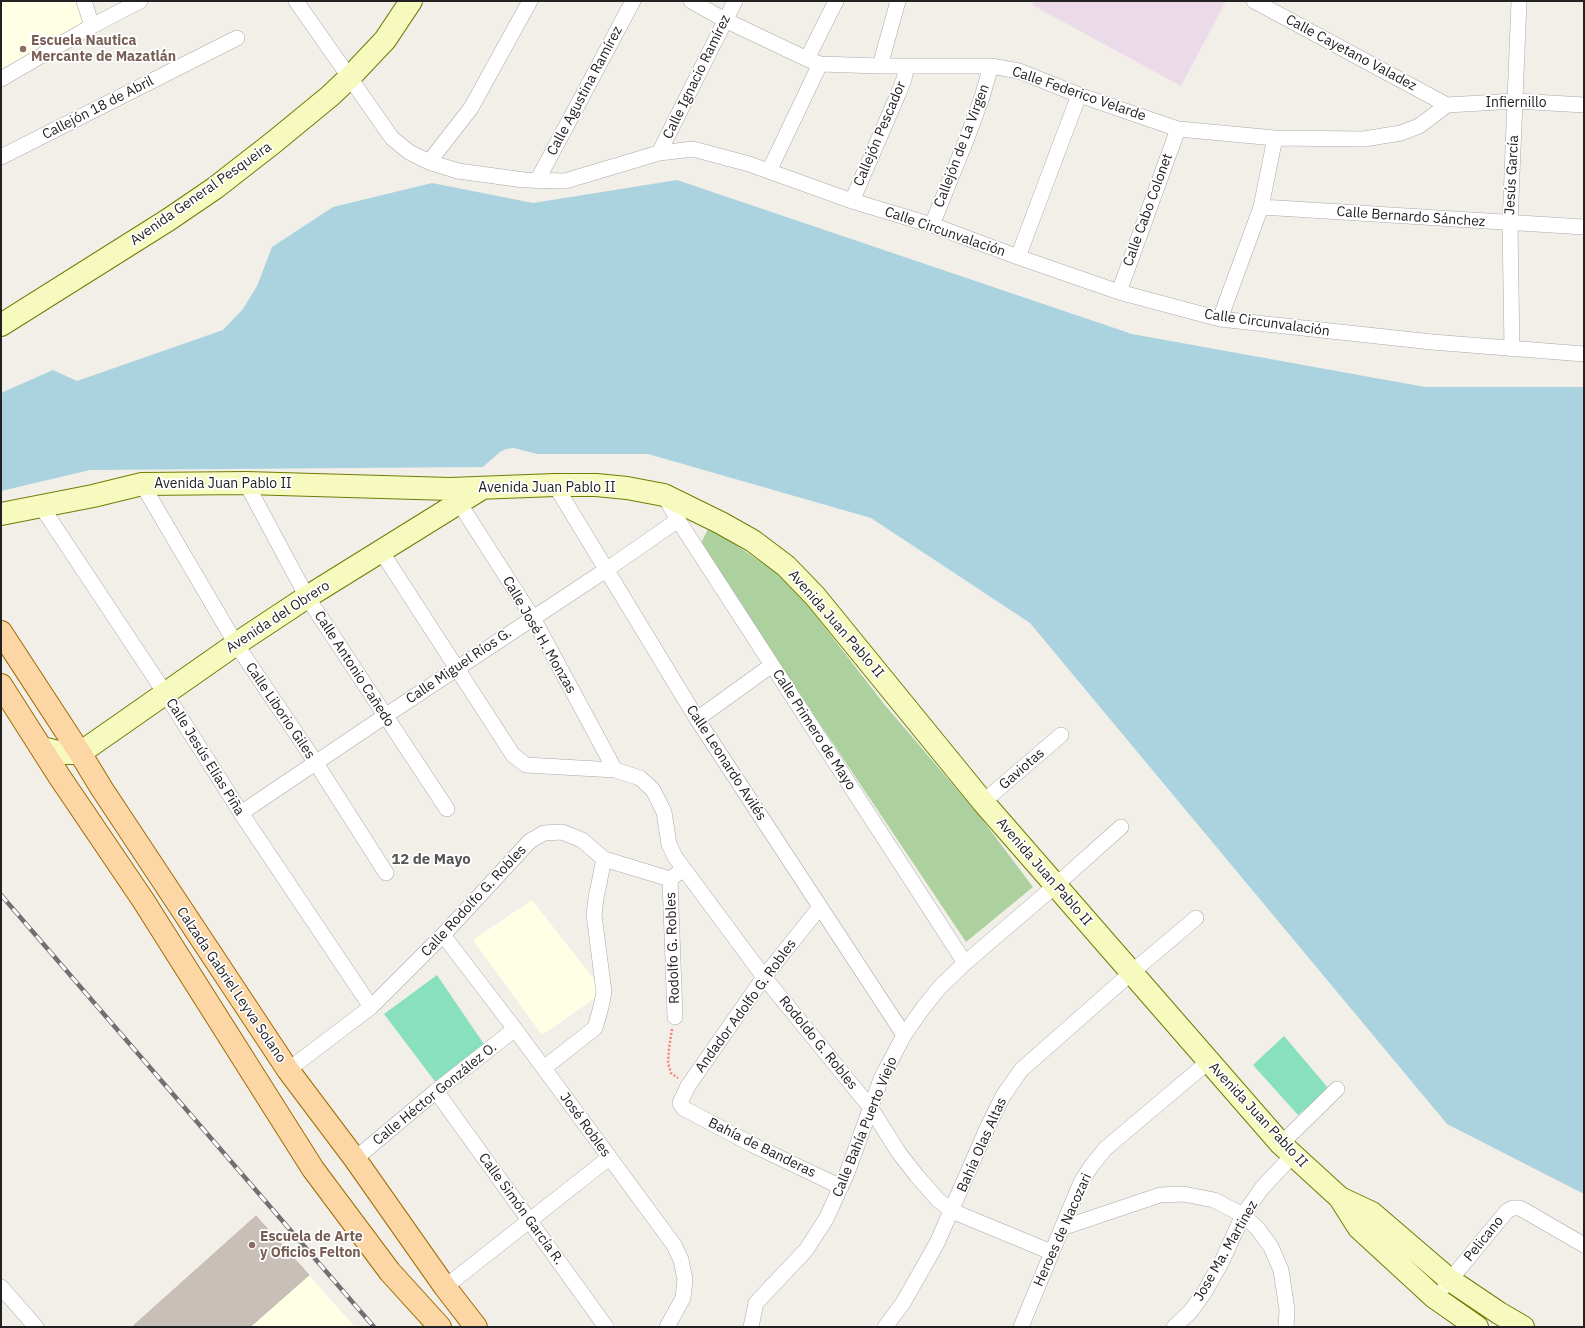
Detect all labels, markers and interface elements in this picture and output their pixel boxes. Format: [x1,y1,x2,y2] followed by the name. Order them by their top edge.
[1283,11,1419,95] street label: Calle Cayetano Valadez
[660,12,734,142] street label: Calle Ignacio Ramírez
[544,23,626,159] street label: Calle Agustina Ramírez
[31,33,176,66] place label: Escuela Nautica Mercante de Mazatlán
[18,44,28,54] marker: Escuela Nautica Mercante de Mazatlán
[1010,63,1148,125] street label: Calle Federico Velarde
[40,73,156,143] street label: Callejón 18 de Abril
[850,79,910,189] street label: Callejón Pescador
[931,82,993,210] street label: Callejón de La Virgen
[1485,95,1547,111] street label: Infiernillo
[1502,135,1522,215] street label: Jesús García
[127,139,275,249] street label: Avenida General Pesqueira
[1120,151,1176,269] street label: Calle Cabo Colonet
[882,203,1008,261] street label: Calle Circunvalación
[1336,203,1486,231] street label: Calle Bernardo Sánchez
[1203,306,1331,340] street label: Calle Circunvalación
[154,476,292,492] street label: Avenida Juan Pablo II
[478,480,616,496] street label: Avenida Juan Pablo II
[785,567,887,681] street label: Avenida Juan Pablo II
[499,573,579,697] street label: Calle José H. Monzas
[223,577,333,657] street label: Avenida del Obrero
[310,608,398,730] street label: Calle Antonio Cañedo
[403,624,515,708] street label: Calle Miguel Ríos G.
[242,660,318,762] street label: Calle Liborio Giles
[769,667,859,793] street label: Calle Primero de Mayo
[162,695,248,819] street label: Calle Jesús Elías Piña
[682,702,770,824] street label: Calle Leonardo Avilés
[996,745,1048,793] street label: Gaviotas
[993,815,1095,929] street label: Avenida Juan Pablo II
[418,842,530,960] street label: Calle Rodolfo G. Robles
[391,851,471,869] district label: 12 de Mayo
[663,892,683,1004] street label: Rodolfo G. Robles
[173,904,289,1066] street label: Calzada Gabriel Leyva Solano
[692,936,800,1076] street label: Andador Adolfo G. Robles
[775,993,861,1093] street label: Rodoldo G. Robles
[370,1039,500,1149] street label: Calle Héctor González O.
[829,1054,901,1200] street label: Calle Bahía Puerto Viejo
[1205,1059,1311,1171] street label: Avenida Juan Pablo II
[556,1089,614,1161] street label: José Robles
[954,1095,1010,1195] street label: Bahía Olas Altas
[705,1115,819,1181] street label: Bahía de Banderas
[475,1150,567,1268] street label: Calle Simón García R.
[1030,1171,1096,1289] street label: Heroes de Nacozari
[1190,1198,1262,1304] street label: Jose Ma. Martinez
[1461,1213,1507,1265] street label: Pelicano
[260,1229,363,1262] place label: Escuela de Arte y Oficios Felton
[247,1240,257,1250] marker: Escuela de Arte y Oficios Felton

